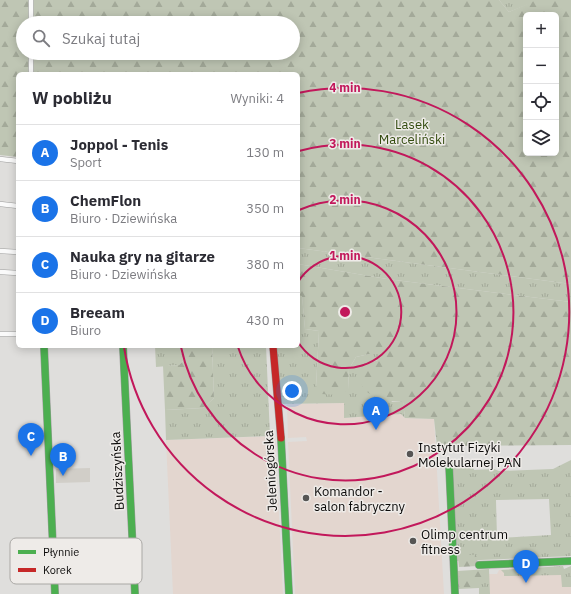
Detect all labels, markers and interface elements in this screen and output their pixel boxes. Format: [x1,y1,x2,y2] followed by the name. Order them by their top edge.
[523,12,559,156] map controls
[523,12,559,48] button: +
[16,16,300,60] search box
[30,27,52,49] icon: search
[62,29,140,48] text: Szukaj tutaj
[523,48,559,84] button: −
[329,80,361,95] text: 4 min
[523,84,559,120] button: locate
[32,87,112,109] text: W pobliżu
[231,90,284,107] text: Wyniki: 4
[379,116,445,148] park label: Lasek Marceliński
[523,120,559,156] button: layers
[70,135,168,154] text: Joppol - Tenis
[329,136,361,151] text: 3 min
[41,144,49,161] text: A
[246,144,284,161] text: 130 m
[70,154,102,171] text: Sport
[70,191,141,210] text: ChemFlon
[329,192,361,207] text: 2 min
[41,200,49,217] text: B
[246,200,284,217] text: 350 m
[70,210,177,227] text: Biuro · Dziewińska
[70,247,215,266] text: Nauka gry na gitarze
[329,248,361,263] text: 1 min
[41,256,49,273] text: C
[246,256,284,273] text: 380 m
[70,266,177,283] text: Biuro · Dziewińska
[70,303,125,322] text: Breeam
[338,305,352,319] centre of rings
[40,312,50,329] text: D
[246,312,284,329] text: 430 m
[70,322,101,339] text: Biuro
[282,381,302,401] your location
[363,397,389,430] pin: A
[18,423,44,456] pin: C
[260,430,281,512] street label: Jeleniogórska
[107,431,128,511] street label: Budziszyńska
[418,439,522,471] place label: Instytut Fizyki Molekularnej PAN
[50,443,76,476] pin: B
[405,449,415,459] marker: Instytut Fizyki Molekularnej PAN
[314,483,405,515] place label: Komandor - salon fabryczny
[301,493,311,503] marker: Komandor - salon fabryczny
[421,526,508,558] place label: Olimp centrum fitness
[408,536,418,546] marker: Olimp centrum fitness
[10,538,142,584] legend
[43,545,79,559] text: Płynnie
[513,550,539,583] pin: D
[43,563,72,577] text: Korek

